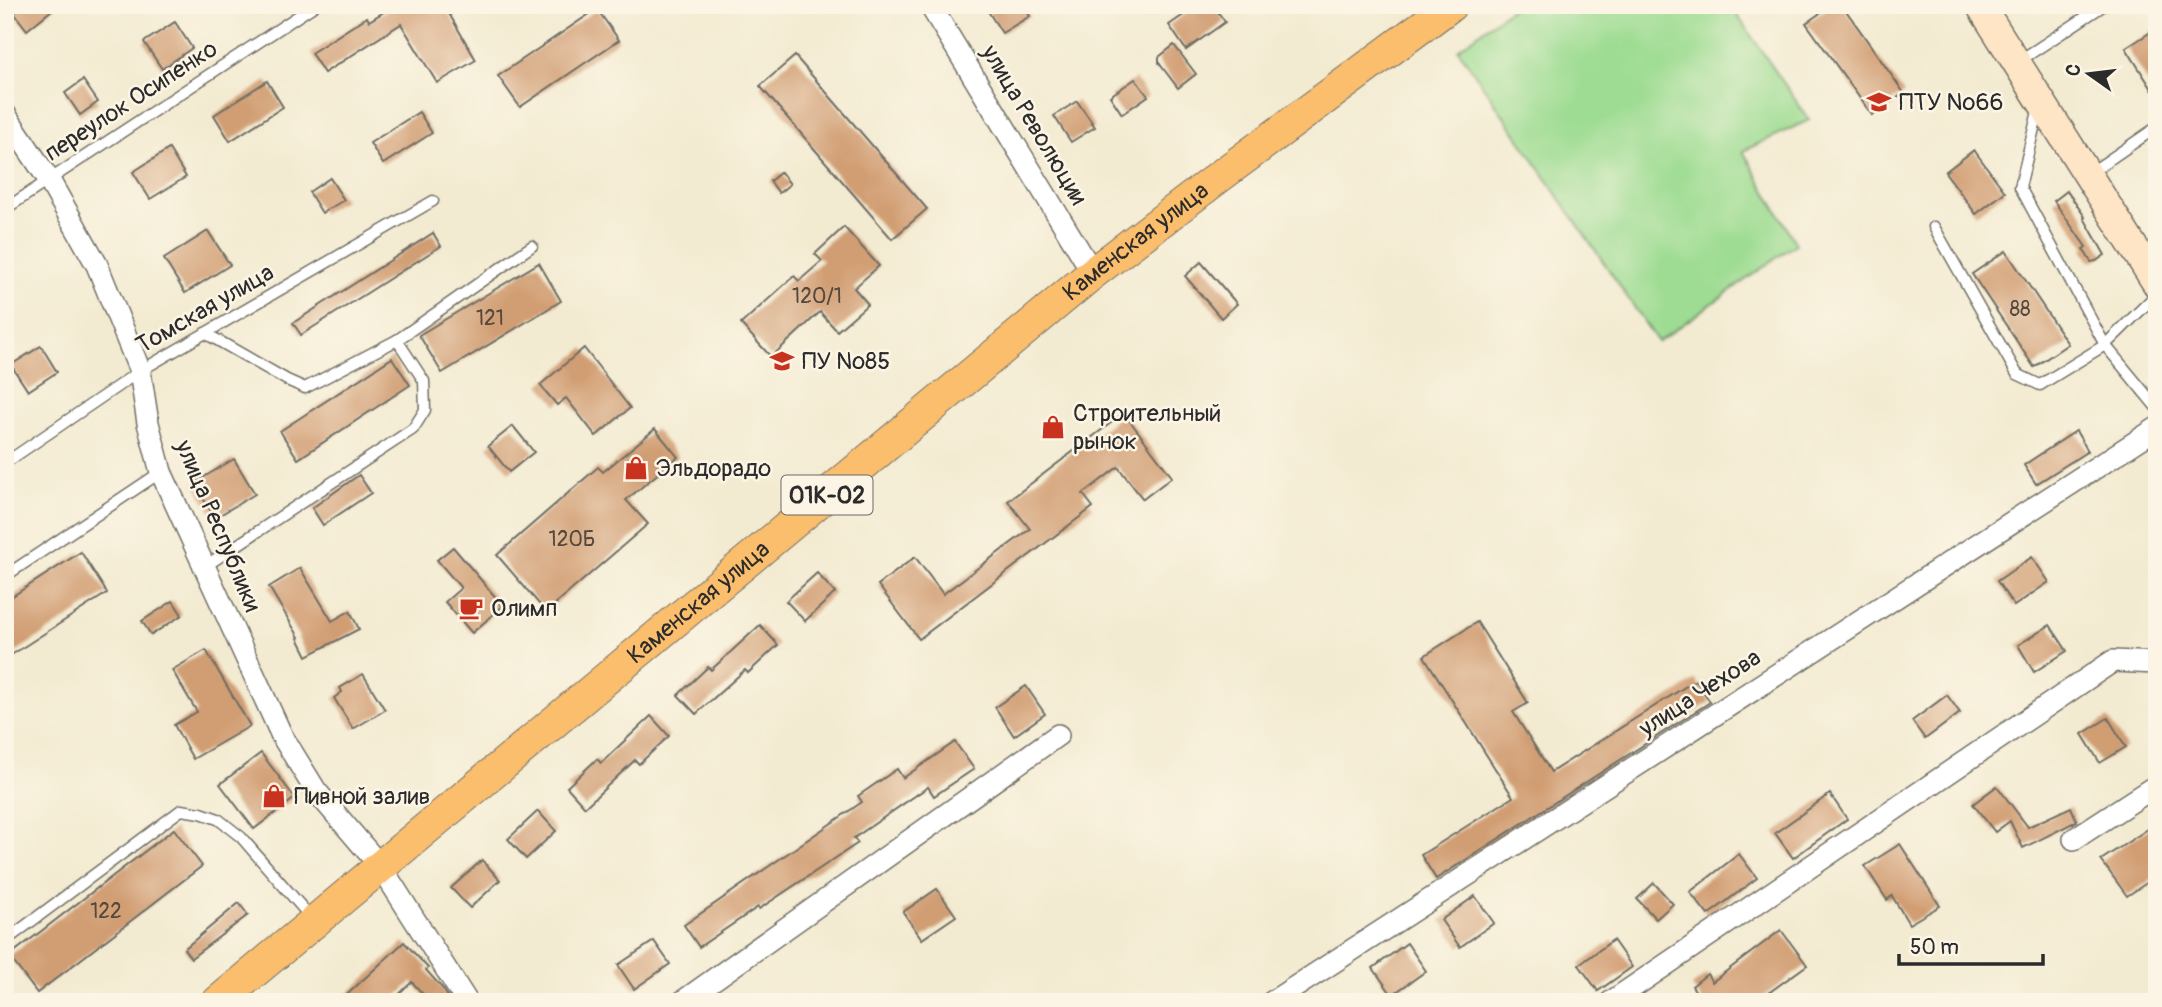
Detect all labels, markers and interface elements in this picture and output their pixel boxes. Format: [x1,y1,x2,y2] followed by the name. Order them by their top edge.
[39,34,223,168] street label: переулок Осипенко
[2054,38,2124,108] north arrow
[974,39,1093,210] street label: улица Революции
[2060,61,2087,79] text: С
[1865,88,1893,116] school or university icon: ПТУ №66
[1899,88,2003,117] place label: ПТУ №66
[1057,176,1214,307] street label: Каменская улица
[131,258,279,360] street label: Томская улица
[792,283,842,310] house number: 120/1
[2009,296,2031,323] house number: 88
[476,305,504,332] house number: 121
[768,347,796,375] school or university icon: ПУ №85
[802,347,890,376] place label: ПУ №85
[1073,399,1221,456] place label: Строительный рынок
[1039,413,1067,441] shop icon: Строительный рынок
[168,435,267,616] street label: улица Республики
[622,454,650,482] shop icon: Эльдорадо
[656,454,771,483] place label: Эльдорадо
[782,475,872,514] road number: 01К-02
[549,526,595,553] house number: 120Б
[621,534,775,670] street label: Каменская улица
[457,594,485,622] cafe icon: Олимп
[491,594,558,623] place label: Олимп
[1633,643,1766,744] street label: улица Чехова
[260,782,288,810] shop icon: Пивной залив
[294,782,430,811] place label: Пивной залив
[90,898,122,925] house number: 122
[1899,923,2043,967] scale bar
[1910,934,1959,961] text: 50 m

